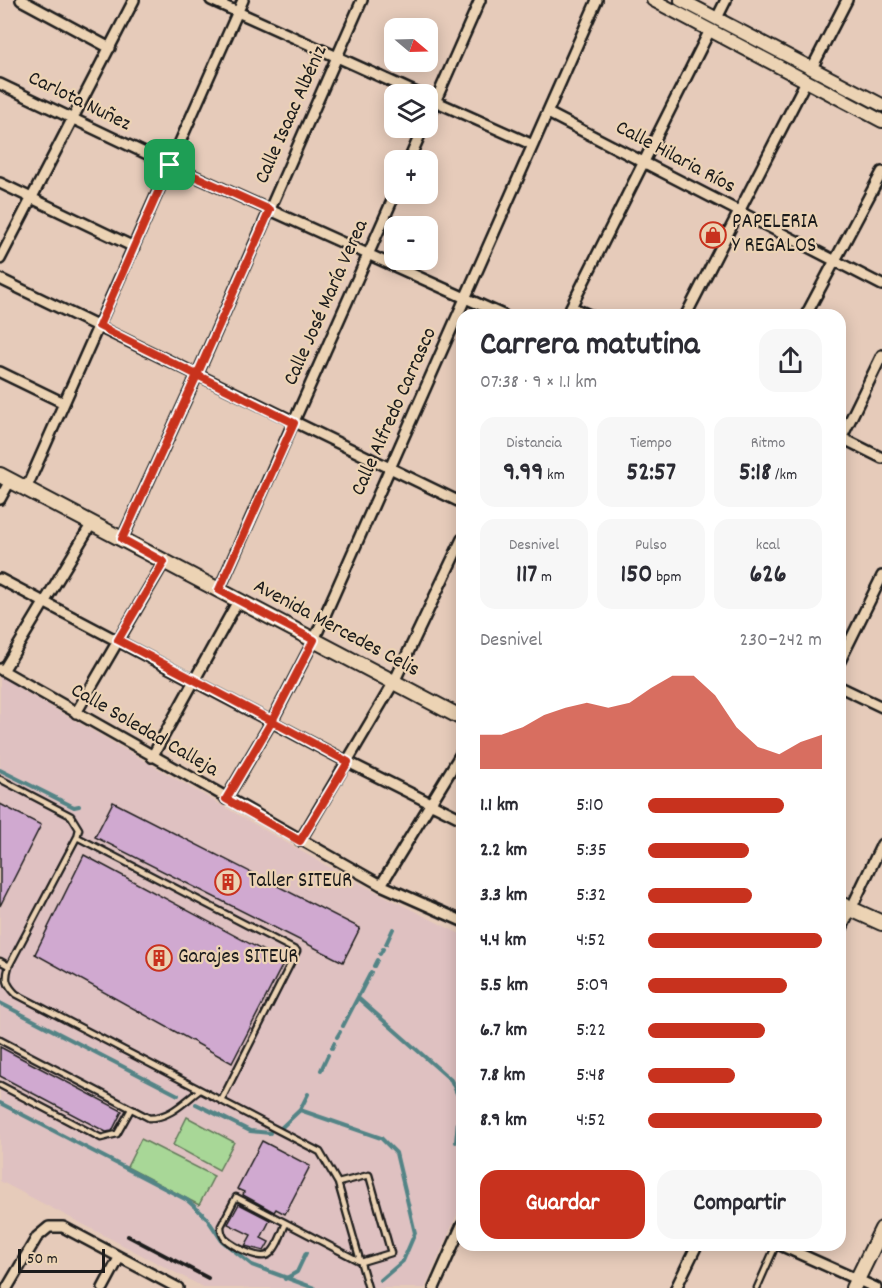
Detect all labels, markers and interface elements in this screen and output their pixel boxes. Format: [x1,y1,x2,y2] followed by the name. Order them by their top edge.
[384,18,438,72] north arrow
[384,18,438,270] map controls
[248,41,336,189] street label: Calle Isaac Albéniz
[22,64,136,140] street label: Carlota Nuñez
[384,84,438,138] button: layers
[610,114,740,202] street label: Calle Hilaria Ríos
[144,139,195,190] pin
[153,148,186,181] icon: arrive
[384,150,438,204] button: +
[732,208,818,262] place label: PAPELERIA Y REGALOS
[277,214,378,391] street label: Calle José María Verea
[384,216,438,270] button: −
[698,220,728,250] shop icon: PAPELERIA Y REGALOS
[344,323,446,501] street label: Calle Alfredo Carrasco
[480,323,700,370] text: Carrera matutina
[759,329,822,392] button: share
[480,369,597,397] text: 07:38 · 9 × 1.1 km
[506,432,562,455] text: Distancia
[630,432,672,455] text: Tiempo
[751,432,785,455] text: Ritmo
[503,455,543,492] text: 9.99
[626,455,676,492] text: 52:57
[739,455,771,492] text: 5:18
[543,464,565,487] text: km
[771,464,797,487] text: /km
[509,534,559,557] text: Desnivel
[635,534,667,557] text: Pulso
[756,534,780,557] text: kcal
[516,557,537,594] text: 117
[621,557,652,594] text: 150
[750,557,786,594] text: 626
[537,566,552,589] text: m
[652,566,681,589] text: bpm
[247,572,425,686] street label: Avenida Mercedes Celis
[480,627,542,655] text: Desnivel
[739,627,822,655] text: 230–242 m
[64,676,224,786] street label: Calle Soledad Calleja
[480,792,519,820] text: 1.1 km
[576,792,604,820] text: 5:10
[480,837,527,865] text: 2.2 km
[576,837,607,865] text: 5:35
[213,867,243,897] building icon: Taller SITEUR
[248,867,352,897] place label: Taller SITEUR
[480,882,528,910] text: 3.3 km
[576,882,606,910] text: 5:32
[480,927,526,955] text: 4.4 km
[576,927,606,955] text: 4:52
[144,943,174,973] building icon: Garajes SITEUR
[178,943,299,973] place label: Garajes SITEUR
[480,972,528,1000] text: 5.5 km
[576,972,609,1000] text: 5:09
[480,1017,527,1045] text: 6.7 km
[576,1017,606,1045] text: 5:22
[480,1062,526,1090] text: 7.8 km
[576,1062,605,1090] text: 5:48
[480,1107,527,1135] text: 8.9 km
[576,1107,606,1135] text: 4:52
[480,1170,645,1239] button: Guardar
[657,1170,822,1239] button: Compartir
[18,1246,105,1274] scale bar
[27,1248,58,1271] text: 50 m

